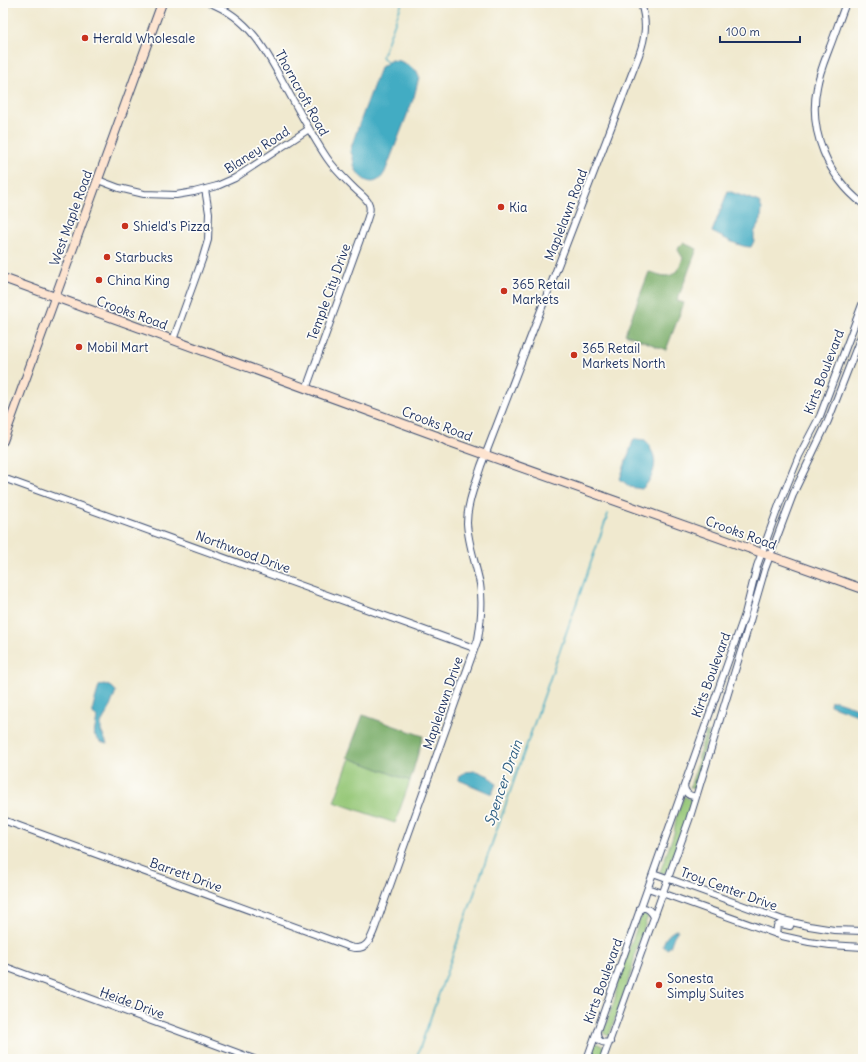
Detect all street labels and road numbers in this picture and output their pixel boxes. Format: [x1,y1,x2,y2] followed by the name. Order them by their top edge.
[271,47,333,139] street label: Thorncroft Road
[221,122,293,177] street label: Blaney Road
[541,166,591,263] street label: Maplelawn Road
[46,168,96,268] street label: West Maple Road
[304,241,354,343] street label: Temple City Drive
[94,292,170,334] street label: Crooks Road
[800,327,848,417] street label: Kirts Boulevard
[399,403,475,445] street label: Crooks Road
[703,512,779,554] street label: Crooks Road
[193,527,293,577] street label: Northwood Drive
[688,630,734,720] street label: Kirts Boulevard
[419,654,467,752] street label: Maplelawn Drive
[147,854,225,896] street label: Barrett Drive
[678,864,780,914] street label: Troy Center Drive
[580,936,626,1026] street label: Kirts Boulevard
[97,983,167,1023] street label: Heide Drive

